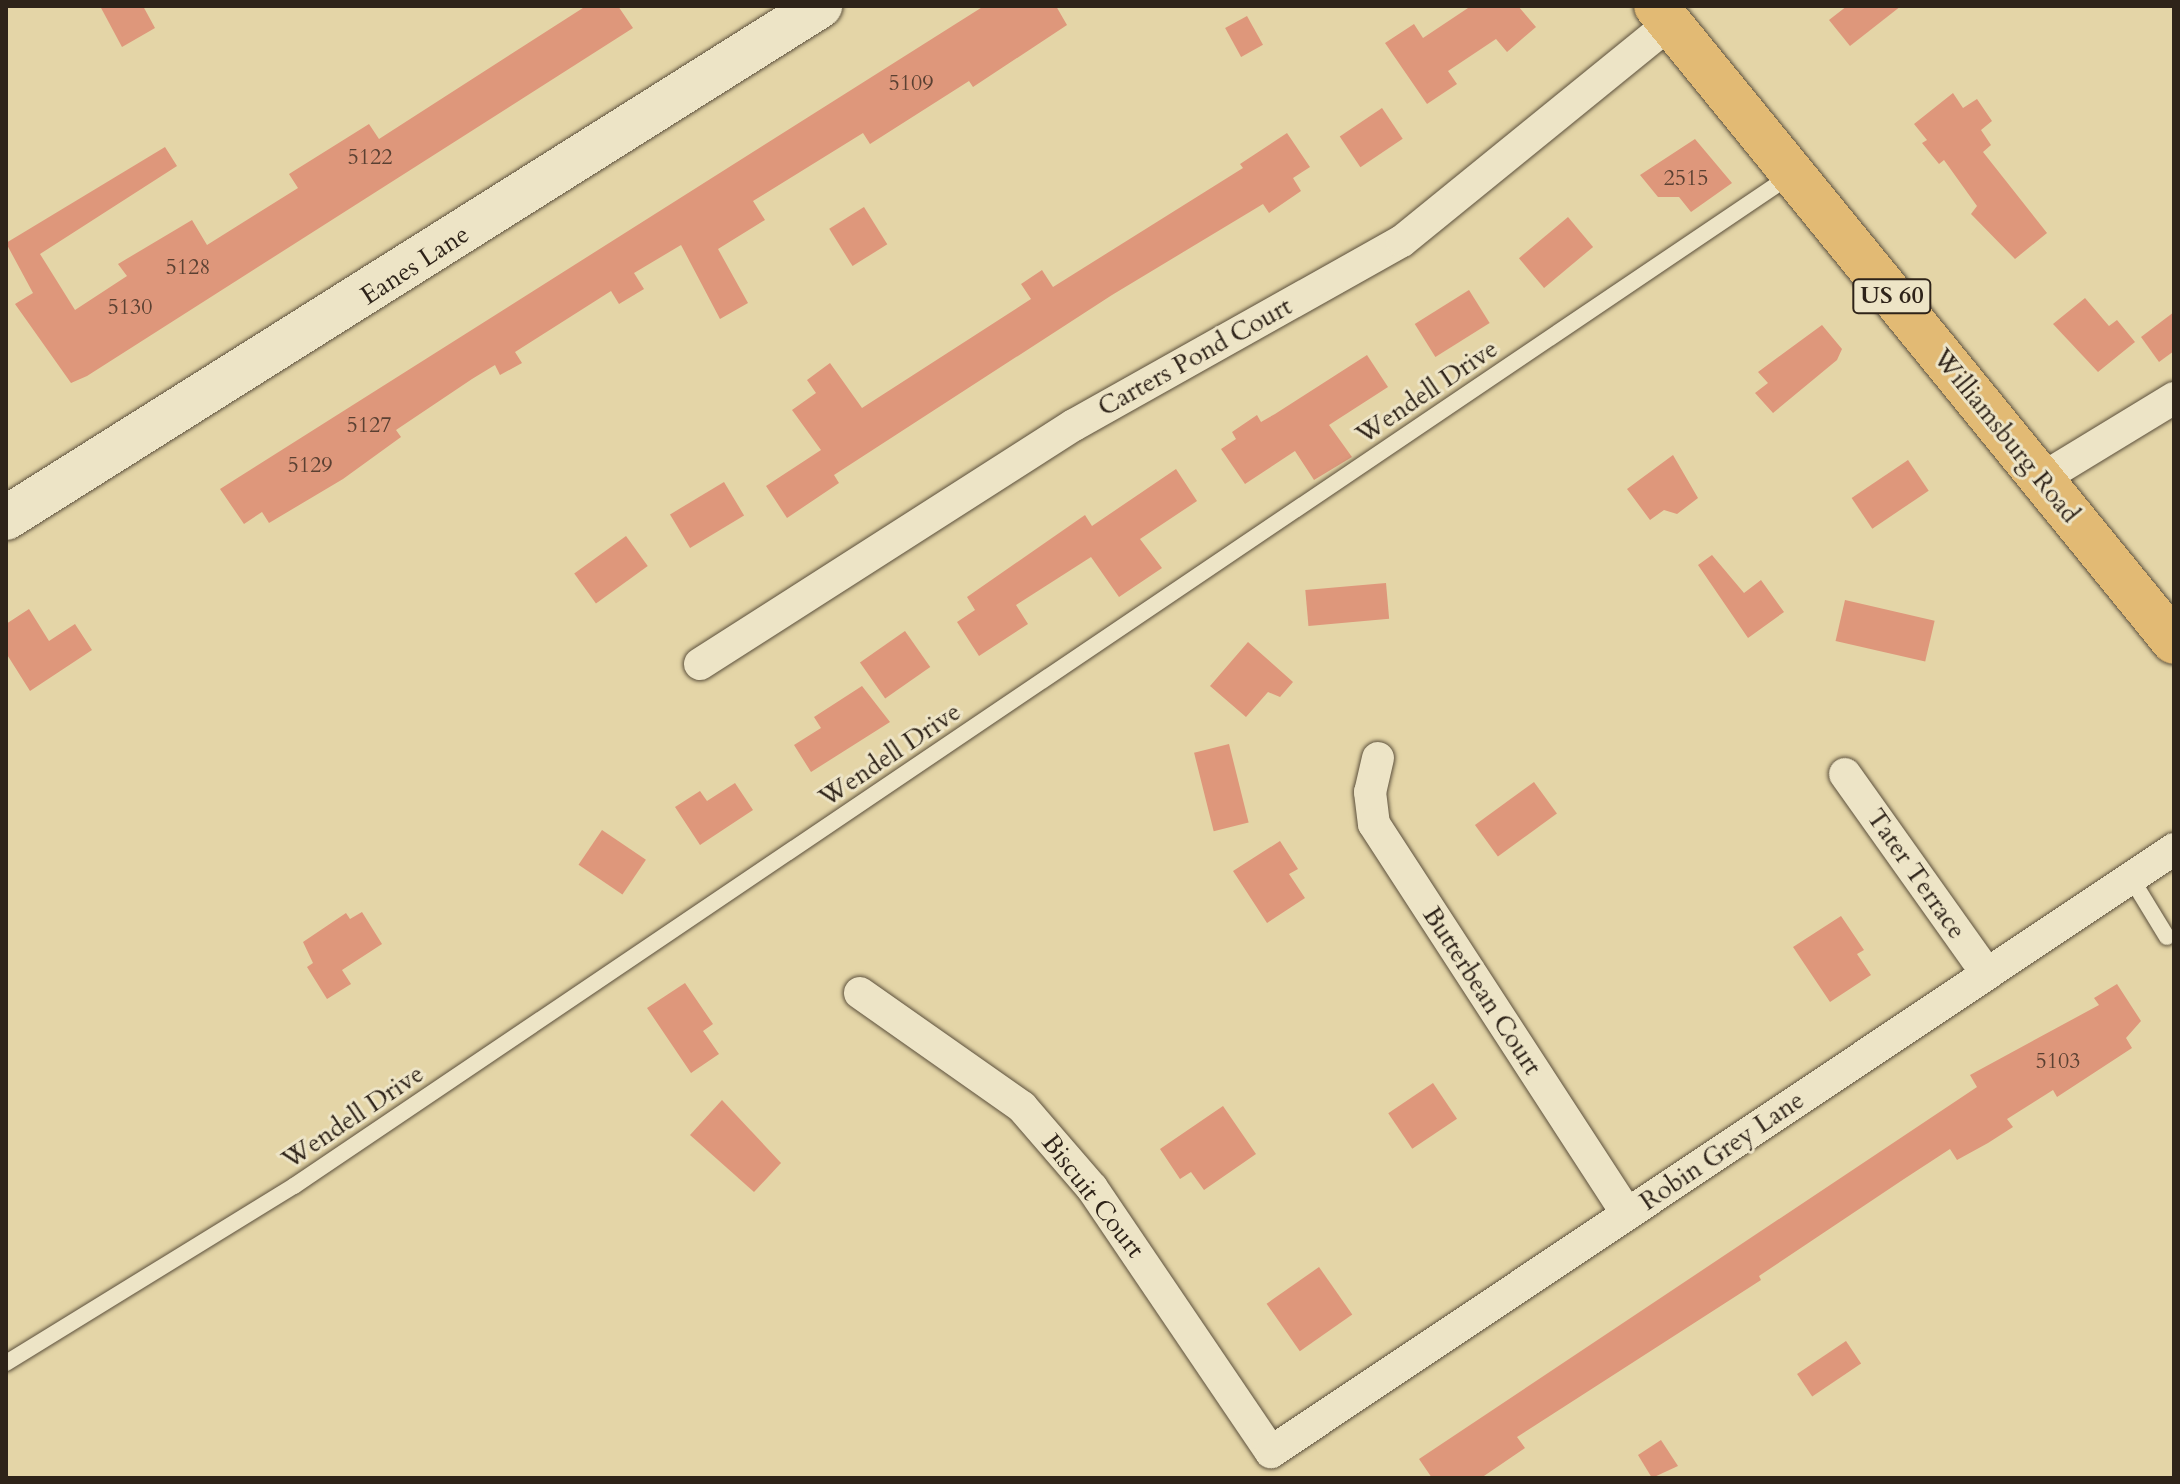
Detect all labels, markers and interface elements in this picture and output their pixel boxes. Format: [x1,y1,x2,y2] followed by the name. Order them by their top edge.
[888,71,934,97] house number: 5109
[347,145,393,171] house number: 5122
[1663,166,1709,192] house number: 2515
[355,218,475,312] street label: Eanes Lane
[165,255,211,281] house number: 5128
[1852,276,1932,316] road number: US 60
[1093,291,1297,423] street label: Carters Pond Court
[107,295,153,321] house number: 5130
[1350,333,1504,451] street label: Wendell Drive
[1926,343,2086,529] street label: Williamsburg Road
[346,413,392,439] house number: 5127
[287,453,333,479] house number: 5129
[813,696,967,814] street label: Wendell Drive
[1860,803,1972,945] street label: Tater Terrace
[1416,901,1548,1081] street label: Butterbean Court
[2035,1049,2081,1075] house number: 5103
[276,1058,430,1176] street label: Wendell Drive
[1634,1085,1810,1217] street label: Robin Grey Lane
[1035,1128,1151,1264] street label: Biscuit Court

